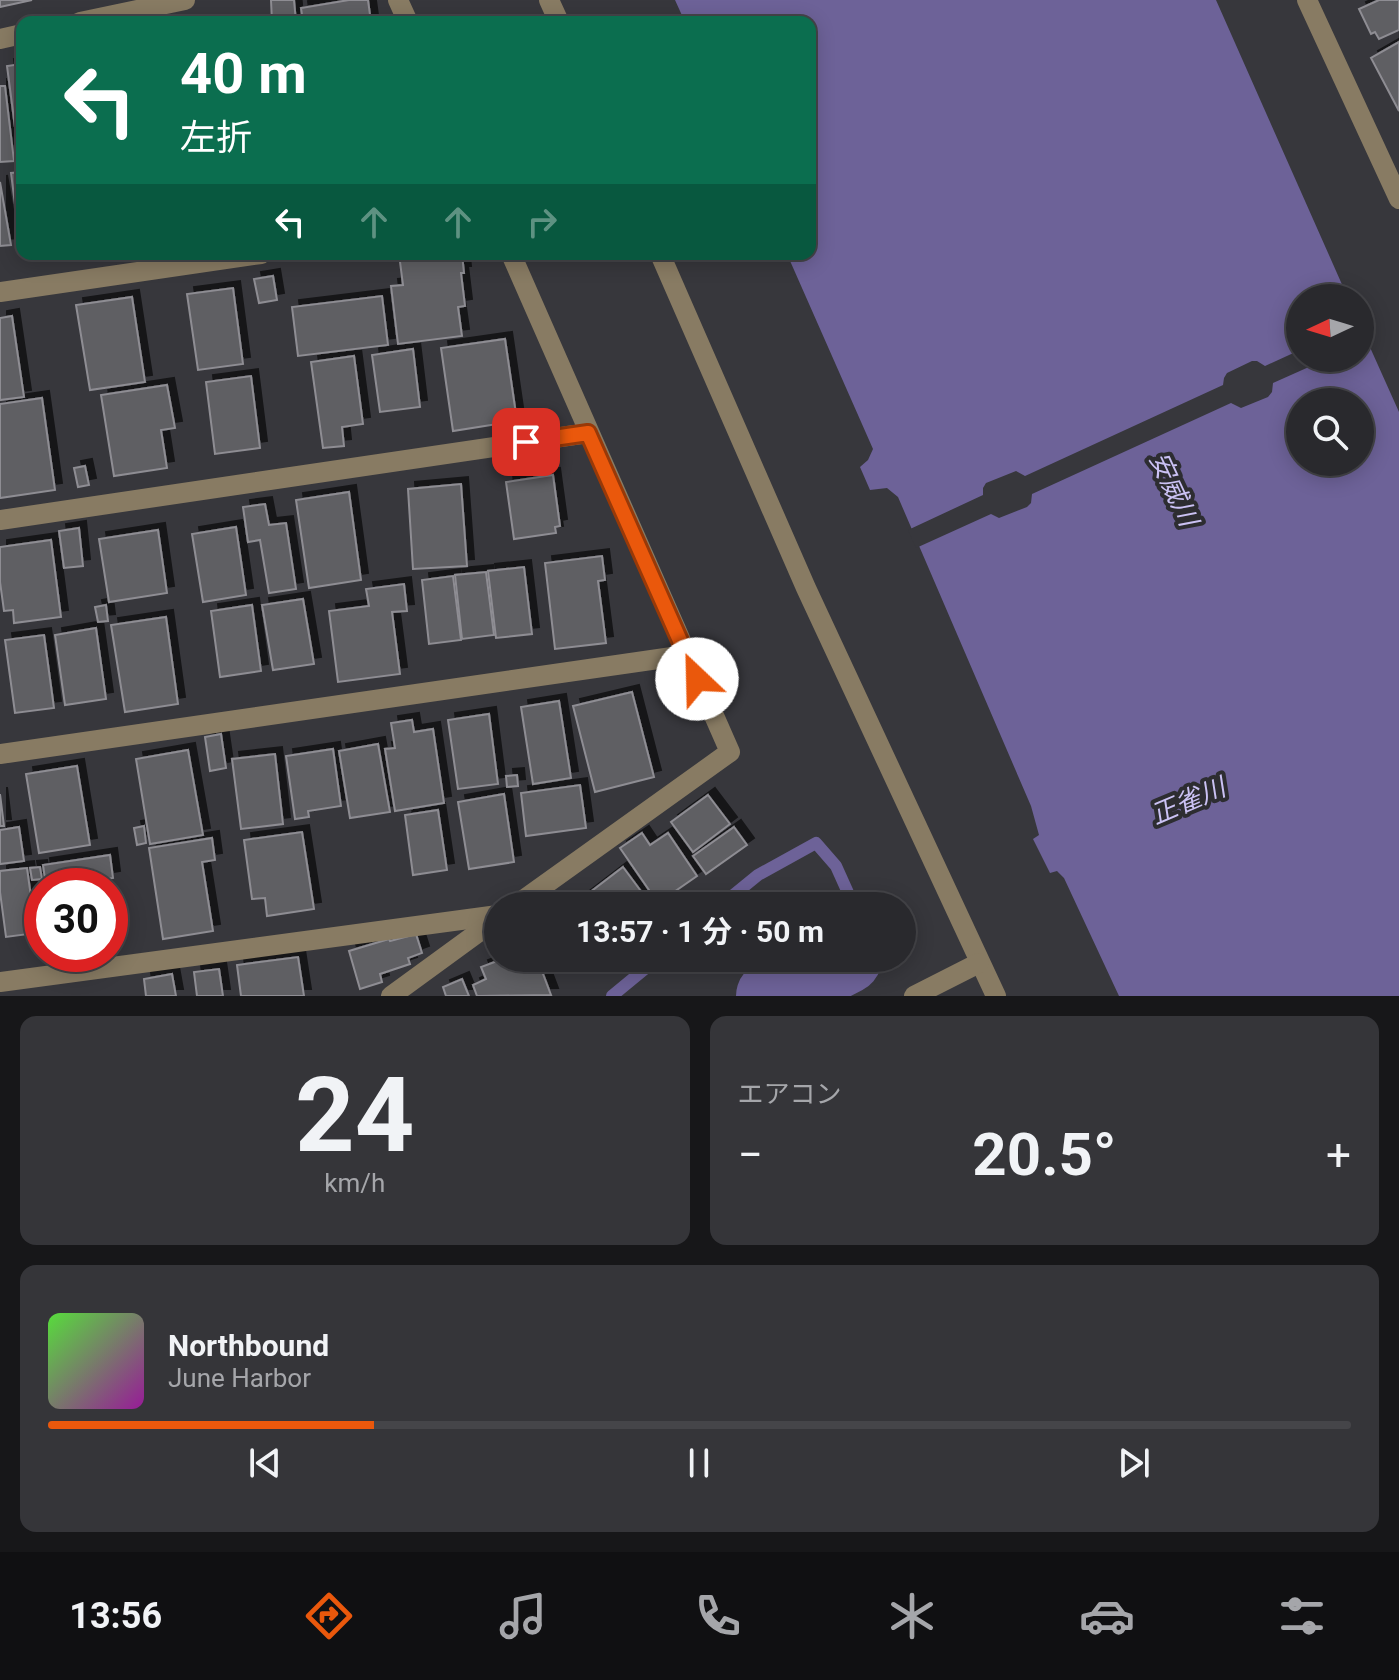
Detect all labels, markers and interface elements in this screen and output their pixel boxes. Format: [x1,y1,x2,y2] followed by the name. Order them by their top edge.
[180,41,307,107] text: 40 m
[48,48,152,152] icon: left
[180,117,252,159] text: 左折
[268,200,312,244] icon: left
[352,200,396,244] icon: ahead
[436,200,480,244] icon: ahead
[520,200,564,244] icon: right
[1286,284,1374,372] north arrow
[1286,284,1374,476] map controls
[1286,388,1374,476] button: search
[492,408,560,476] pin
[504,420,548,464] icon: arrive
[1144,447,1205,533] water label: 安威川
[655,637,739,721] position arrow
[1146,771,1233,830] water label: 正雀川
[24,868,128,972] speed limit sign: 30
[576,914,824,949] text: 13:57 · 1 分 · 50 m
[295,1055,414,1176] text: 24
[738,1079,842,1109] text: エアコン
[972,1119,1116,1190] text: 20.5°
[738,1129,763,1181] text: −
[1326,1129,1351,1181] text: +
[324,1168,385,1198] text: km/h
[168,1328,329,1363] text: Northbound
[168,1363,311,1393] text: June Harbor
[243,1441,287,1485] icon: previous
[677,1441,721,1485] icon: pause
[1112,1441,1156,1485] icon: next
[301,1588,357,1644] icon: directions
[495,1588,551,1644] icon: music
[690,1588,746,1644] icon: phone
[884,1588,940,1644] icon: climate
[1079,1588,1135,1644] icon: car
[1274,1588,1330,1644] icon: filters
[69,1595,162,1637] text: 13:56

